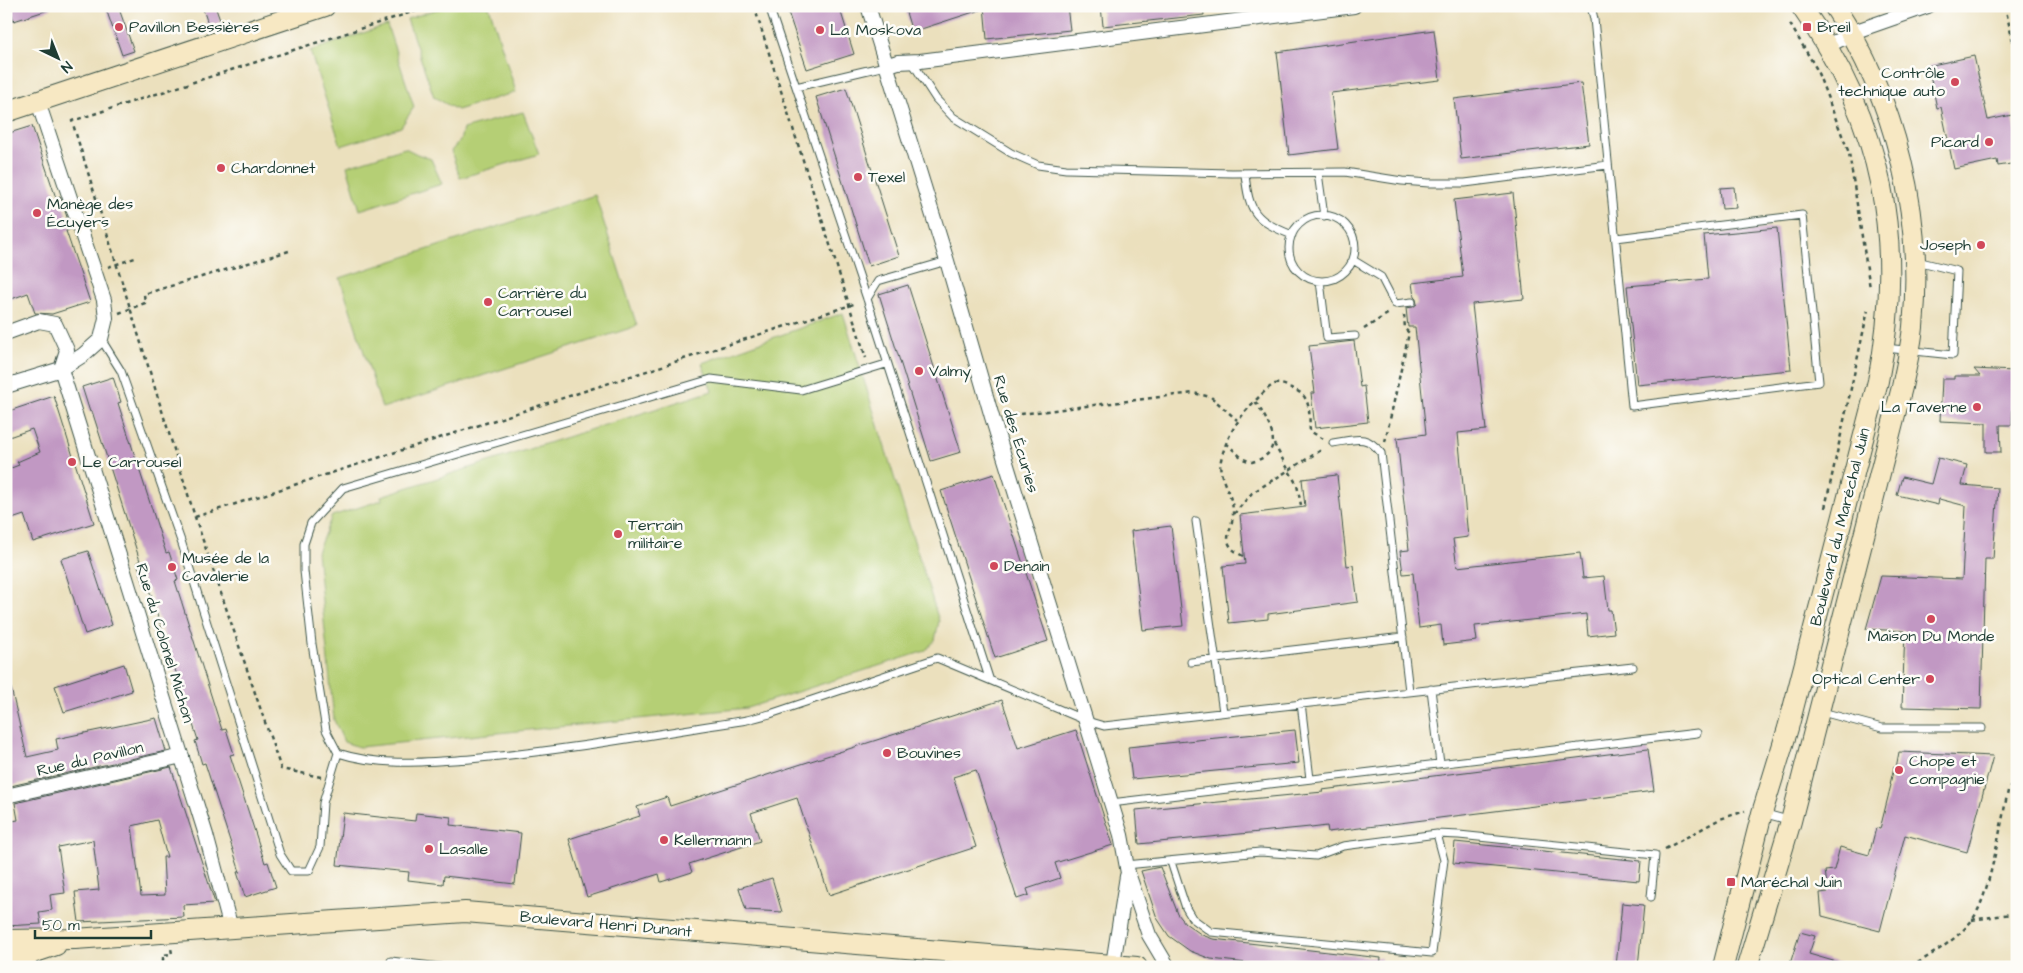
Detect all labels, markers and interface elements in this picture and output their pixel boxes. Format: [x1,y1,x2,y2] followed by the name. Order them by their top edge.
[129,16,259,38] place label: Pavillon Bessières
[1817,16,1851,38] place label: Breil
[830,19,921,41] place label: La Moskova
[113,21,125,33] marker: Pavillon Bessières
[1801,21,1813,33] marker: Breil
[814,24,826,36] marker: La Moskova
[32,32,82,82] north arrow
[56,56,76,77] text: N
[1838,62,1945,102] place label: Contrôle technique auto
[1949,76,1961,88] marker: Contrôle technique auto
[1931,131,1979,153] place label: Picard
[1983,136,1995,148] marker: Picard
[231,157,316,179] place label: Chardonnet
[215,162,227,174] marker: Chardonnet
[868,166,905,188] place label: Texel
[852,171,864,183] marker: Texel
[47,193,133,234] place label: Manège des Écuyers
[31,207,43,219] marker: Manège des Écuyers
[1920,234,1971,256] place label: Joseph
[1975,239,1987,251] marker: Joseph
[498,282,586,322] place label: Carrière du Carrousel
[482,296,494,308] marker: Carrière du Carrousel
[929,360,971,383] place label: Valmy
[913,365,925,377] marker: Valmy
[988,373,1044,495] street label: Rue des Écuries
[1881,396,1967,418] place label: La Taverne
[1971,401,1983,413] marker: La Taverne
[1805,426,1875,628] street label: Boulevard du Maréchal Juin
[82,451,182,473] place label: Le Carrousel
[66,456,78,468] marker: Le Carrousel
[628,514,683,554] place label: Terrain militaire
[612,528,624,540] marker: Terrain militaire
[182,547,269,587] place label: Musée de la Cavalerie
[1004,555,1050,577] place label: Denain
[988,560,1000,572] marker: Denain
[130,561,200,725] street label: Rue du Colonel Michon
[166,561,178,573] marker: Musée de la Cavalerie
[1925,613,1937,625] marker: Maison Du Monde
[1867,625,1995,647] place label: Maison Du Monde
[1812,668,1920,690] place label: Optical Center
[1924,673,1936,685] marker: Optical Center
[35,736,145,782] street label: Rue du Pavillon
[897,742,961,764] place label: Bouvines
[881,747,893,759] marker: Bouvines
[1909,750,1985,791] place label: Chope et compagnie
[1893,764,1905,776] marker: Chope et compagnie
[674,829,751,851] place label: Kellermann
[658,834,670,846] marker: Kellermann
[439,838,488,860] place label: Lasalle
[423,843,435,855] marker: Lasalle
[1741,871,1842,893] place label: Maréchal Juin
[1725,876,1737,888] marker: Maréchal Juin
[519,906,693,943] street label: Boulevard Henri Dunant
[35,908,151,940] scale bar
[42,915,80,936] text: 50 m

